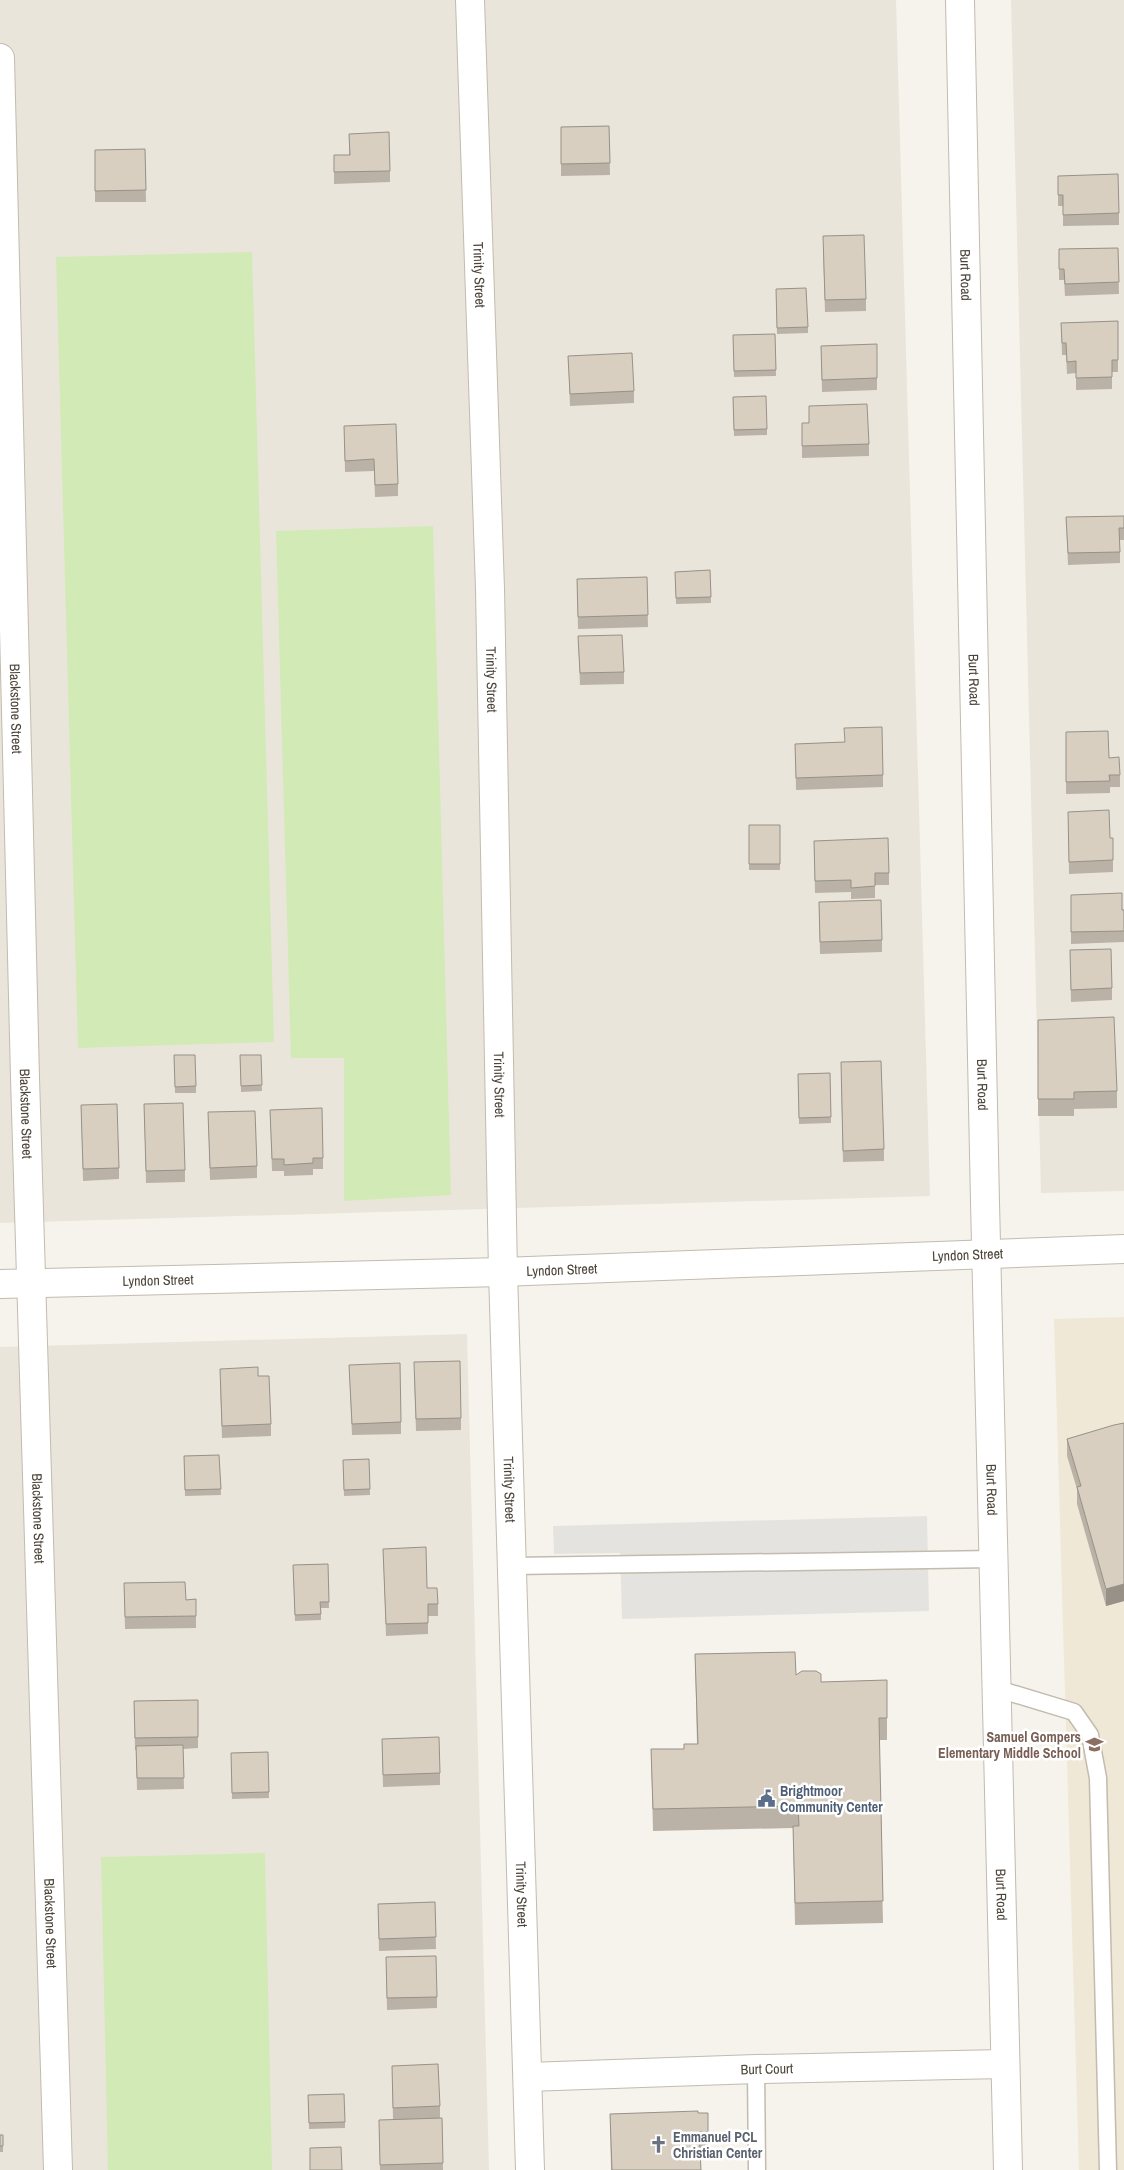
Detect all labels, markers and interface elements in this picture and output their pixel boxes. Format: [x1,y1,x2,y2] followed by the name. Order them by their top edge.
[469,242,489,308] street label: Trinity Street
[956,249,975,301] street label: Burt Road
[482,646,501,713] street label: Trinity Street
[965,654,984,706] street label: Burt Road
[6,664,26,754] street label: Blackstone Street
[490,1051,509,1118] street label: Trinity Street
[973,1059,992,1111] street label: Burt Road
[16,1068,36,1159] street label: Blackstone Street
[932,1244,1003,1265] street label: Lyndon Street
[526,1260,598,1280] street label: Lyndon Street
[122,1270,194,1290] street label: Lyndon Street
[500,1456,520,1523] street label: Trinity Street
[982,1464,1001,1516] street label: Burt Road
[28,1473,49,1564] street label: Blackstone Street
[938,1728,1081,1762] place label: Samuel Gompers Elementary Middle School
[1085,1735,1105,1755] school or university icon: Samuel Gompers Elementary Middle School
[780,1782,883,1816] place label: Brightmoor Community Center
[756,1789,776,1809] public building icon: Brightmoor Community Center
[512,1861,532,1928] street label: Trinity Street
[992,1868,1011,1921] street label: Burt Road
[40,1878,61,1969] street label: Blackstone Street
[740,2059,793,2079] street label: Burt Court
[673,2128,763,2162] place label: Emmanuel PCL Christian Center
[649,2135,669,2155] church icon: Emmanuel PCL Christian Center

